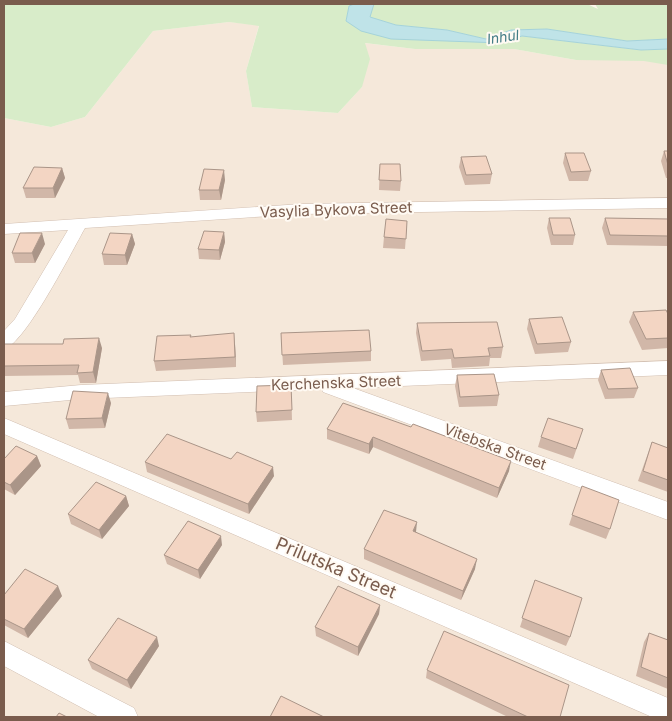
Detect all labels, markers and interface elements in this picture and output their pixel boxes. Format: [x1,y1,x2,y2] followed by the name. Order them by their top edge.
[486,26,521,47] water label: Inhul
[259,197,413,222] street label: Vasylia Bykova Street
[271,371,401,394] street label: Kerchenska Street
[441,419,549,474] street label: Vitebska Street
[273,533,400,602] street label: Prilutska Street

